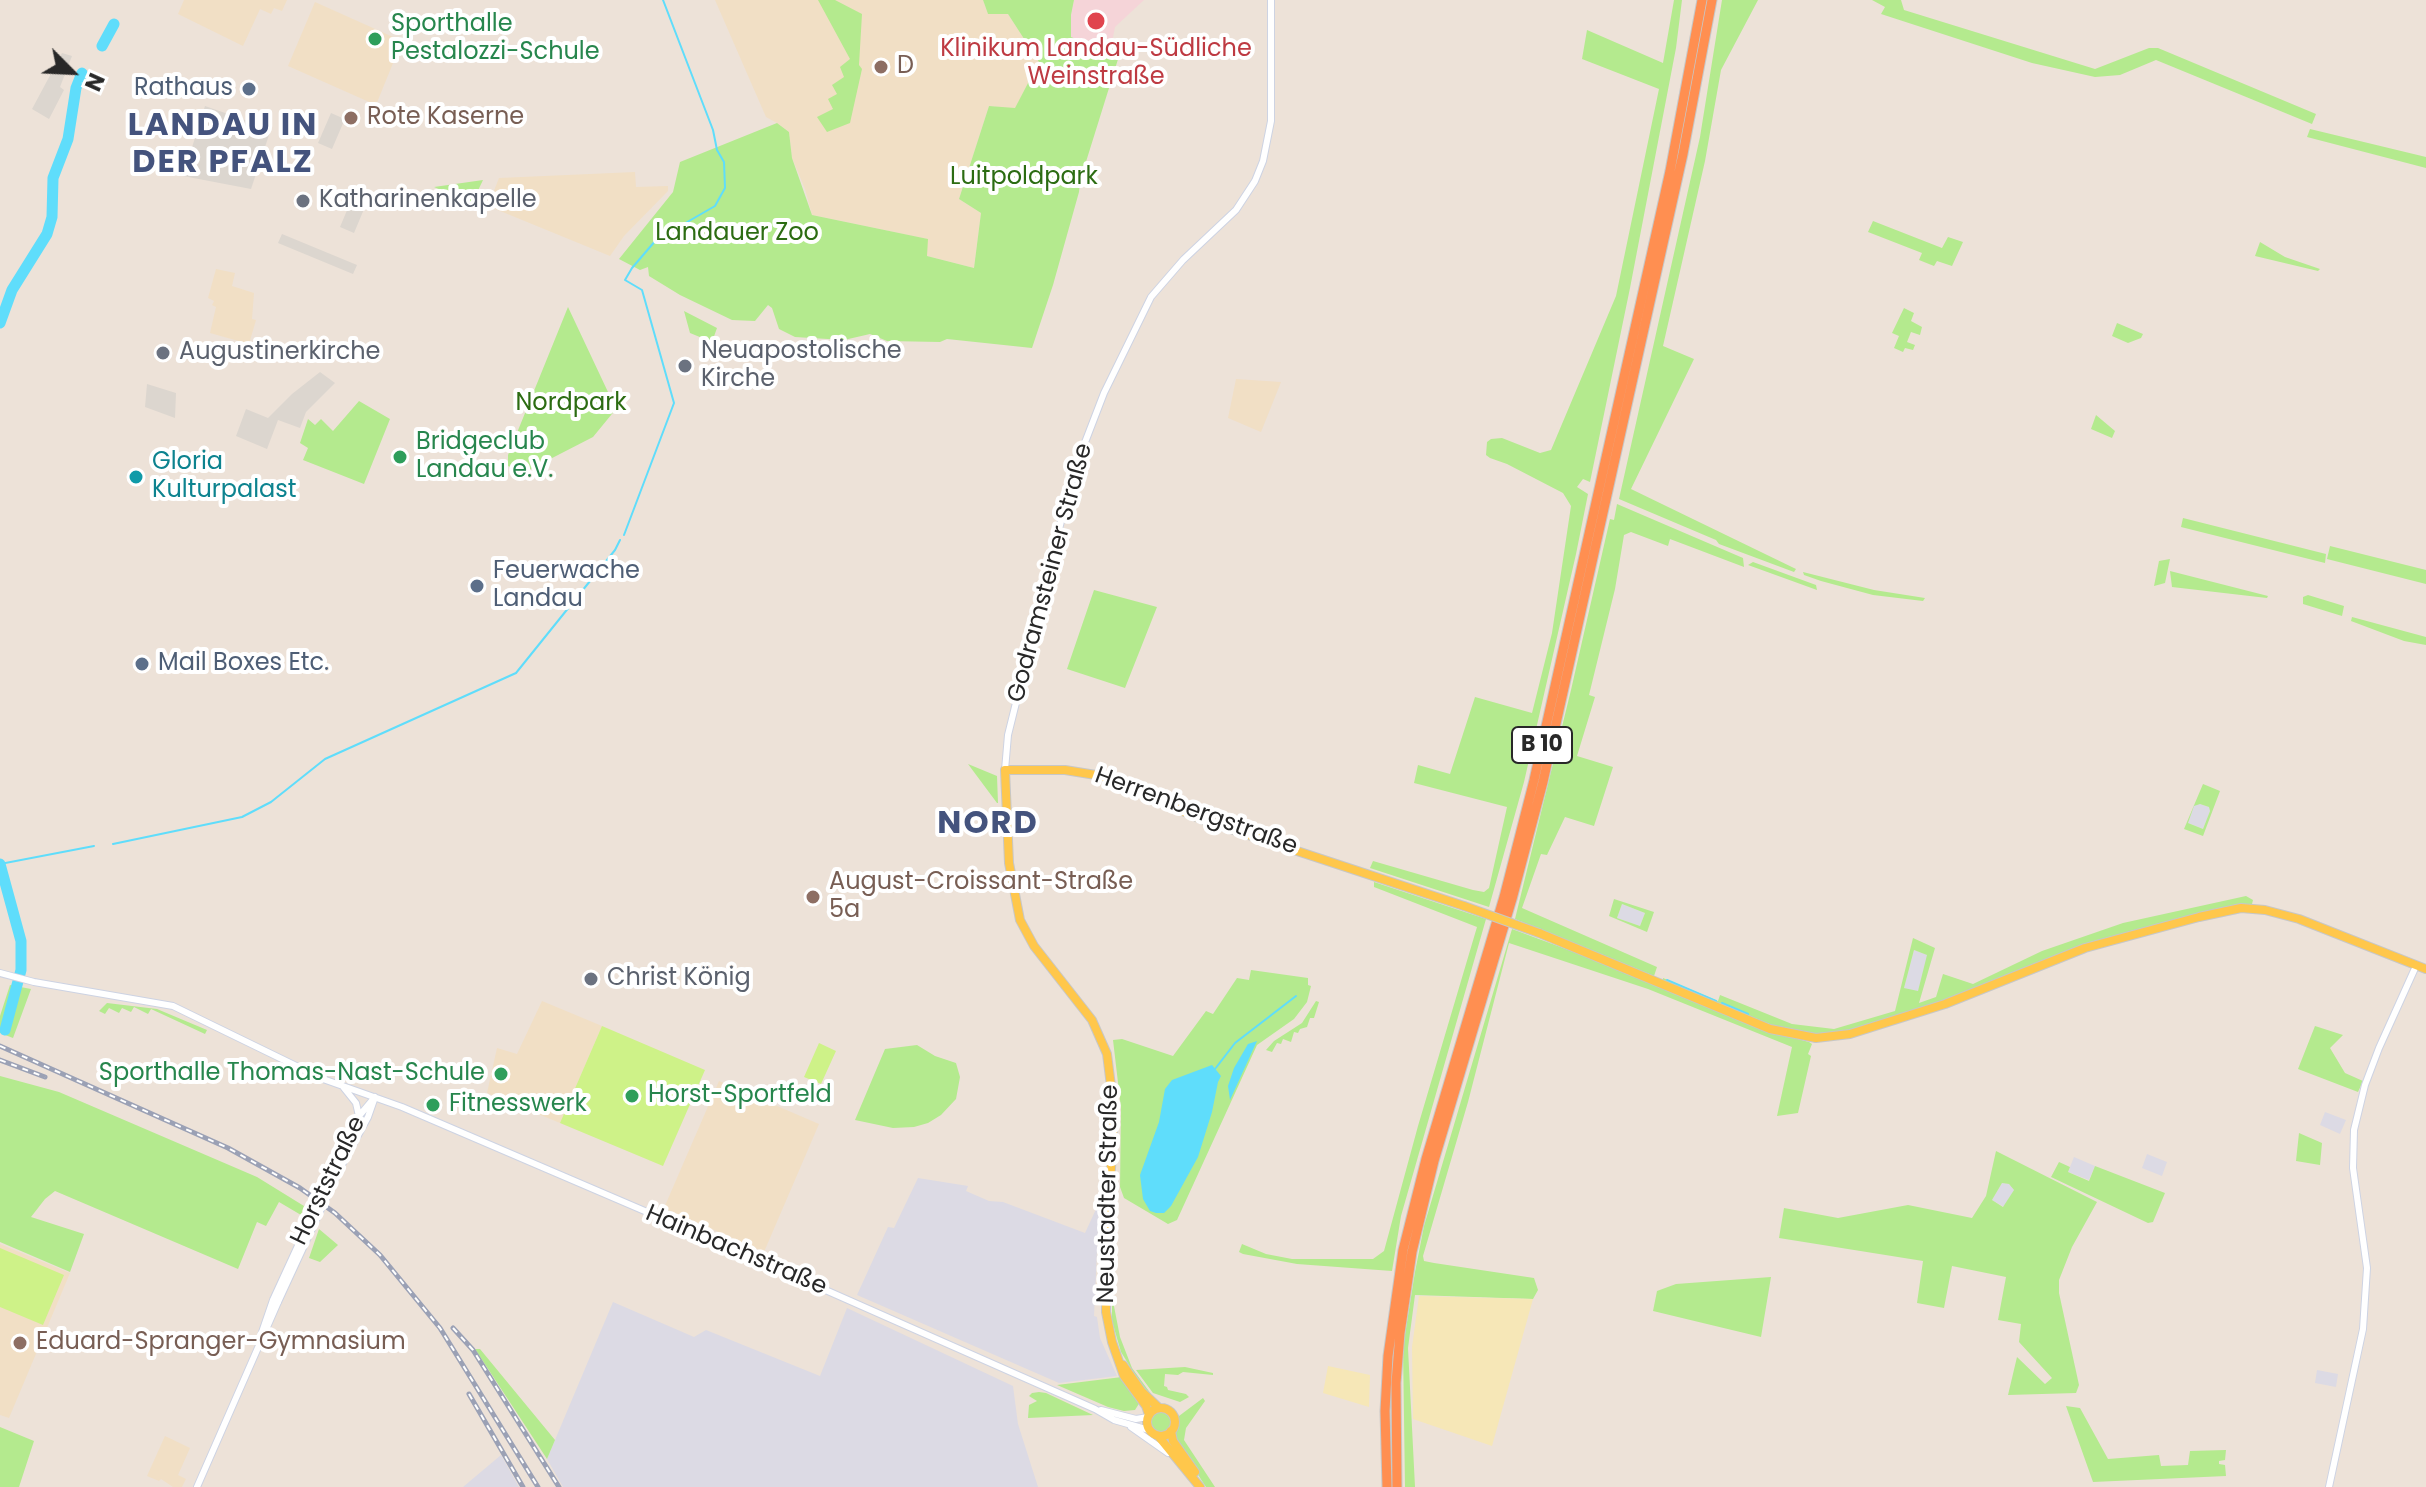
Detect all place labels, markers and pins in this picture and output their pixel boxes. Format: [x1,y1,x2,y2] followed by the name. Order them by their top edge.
[1085,10,1107,32] marker: Klinikum Landau-Südliche Weinstraße
[391,11,600,67] place label: Sporthalle Pestalozzi-Schule
[366,30,384,48] marker: Sporthalle Pestalozzi-Schule
[940,36,1252,92] place label: Klinikum Landau-Südliche Weinstraße
[897,53,914,81] place label: D
[872,58,890,76] marker: D
[134,75,233,103] place label: Rathaus
[240,80,258,98] marker: Rathaus
[367,104,524,132] place label: Rote Kaserne
[342,109,360,127] marker: Rote Kaserne
[319,187,537,215] place label: Katharinenkapelle
[294,192,312,210] marker: Katharinenkapelle
[701,338,902,394] place label: Neuapostolische Kirche
[179,339,381,367] place label: Augustinerkirche
[154,344,172,362] marker: Augustinerkirche
[676,357,694,375] marker: Neuapostolische Kirche
[416,429,553,485] place label: Bridgeclub Landau e.V.
[391,448,409,466] marker: Bridgeclub Landau e.V.
[152,449,297,505] place label: Gloria Kulturpalast
[127,468,145,486] marker: Gloria Kulturpalast
[493,558,640,614] place label: Feuerwache Landau
[468,577,486,595] marker: Feuerwache Landau
[158,650,329,678] place label: Mail Boxes Etc.
[133,655,151,673] marker: Mail Boxes Etc.
[829,869,1133,925] place label: August-Croissant-Straße 5a
[804,888,822,906] marker: August-Croissant-Straße 5a
[607,965,751,993] place label: Christ König
[582,970,600,988] marker: Christ König
[99,1060,485,1088] place label: Sporthalle Thomas-Nast-Schule
[492,1065,510,1083] marker: Sporthalle Thomas-Nast-Schule
[648,1082,832,1110] place label: Horst-Sportfeld
[623,1087,641,1105] marker: Horst-Sportfeld
[449,1091,587,1119] place label: Fitnesswerk
[424,1096,442,1114] marker: Fitnesswerk
[36,1329,406,1357] place label: Eduard-Spranger-Gymnasium
[11,1334,29,1352] marker: Eduard-Spranger-Gymnasium

